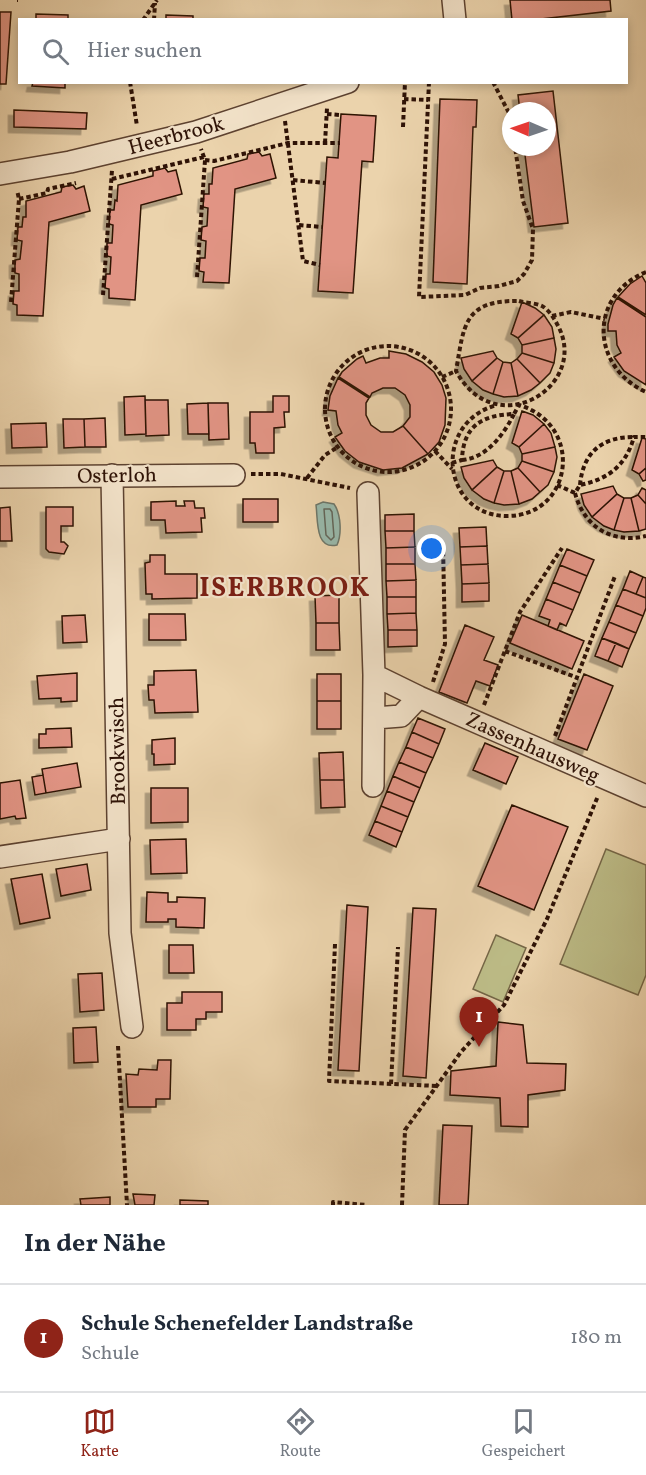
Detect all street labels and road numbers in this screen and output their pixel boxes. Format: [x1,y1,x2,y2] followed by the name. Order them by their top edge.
[125,110,228,163] street label: Heerbrook
[77,461,157,492] street label: Osterloh
[103,697,134,805] street label: Brookwisch
[461,706,604,791] street label: Zassenhausweg

